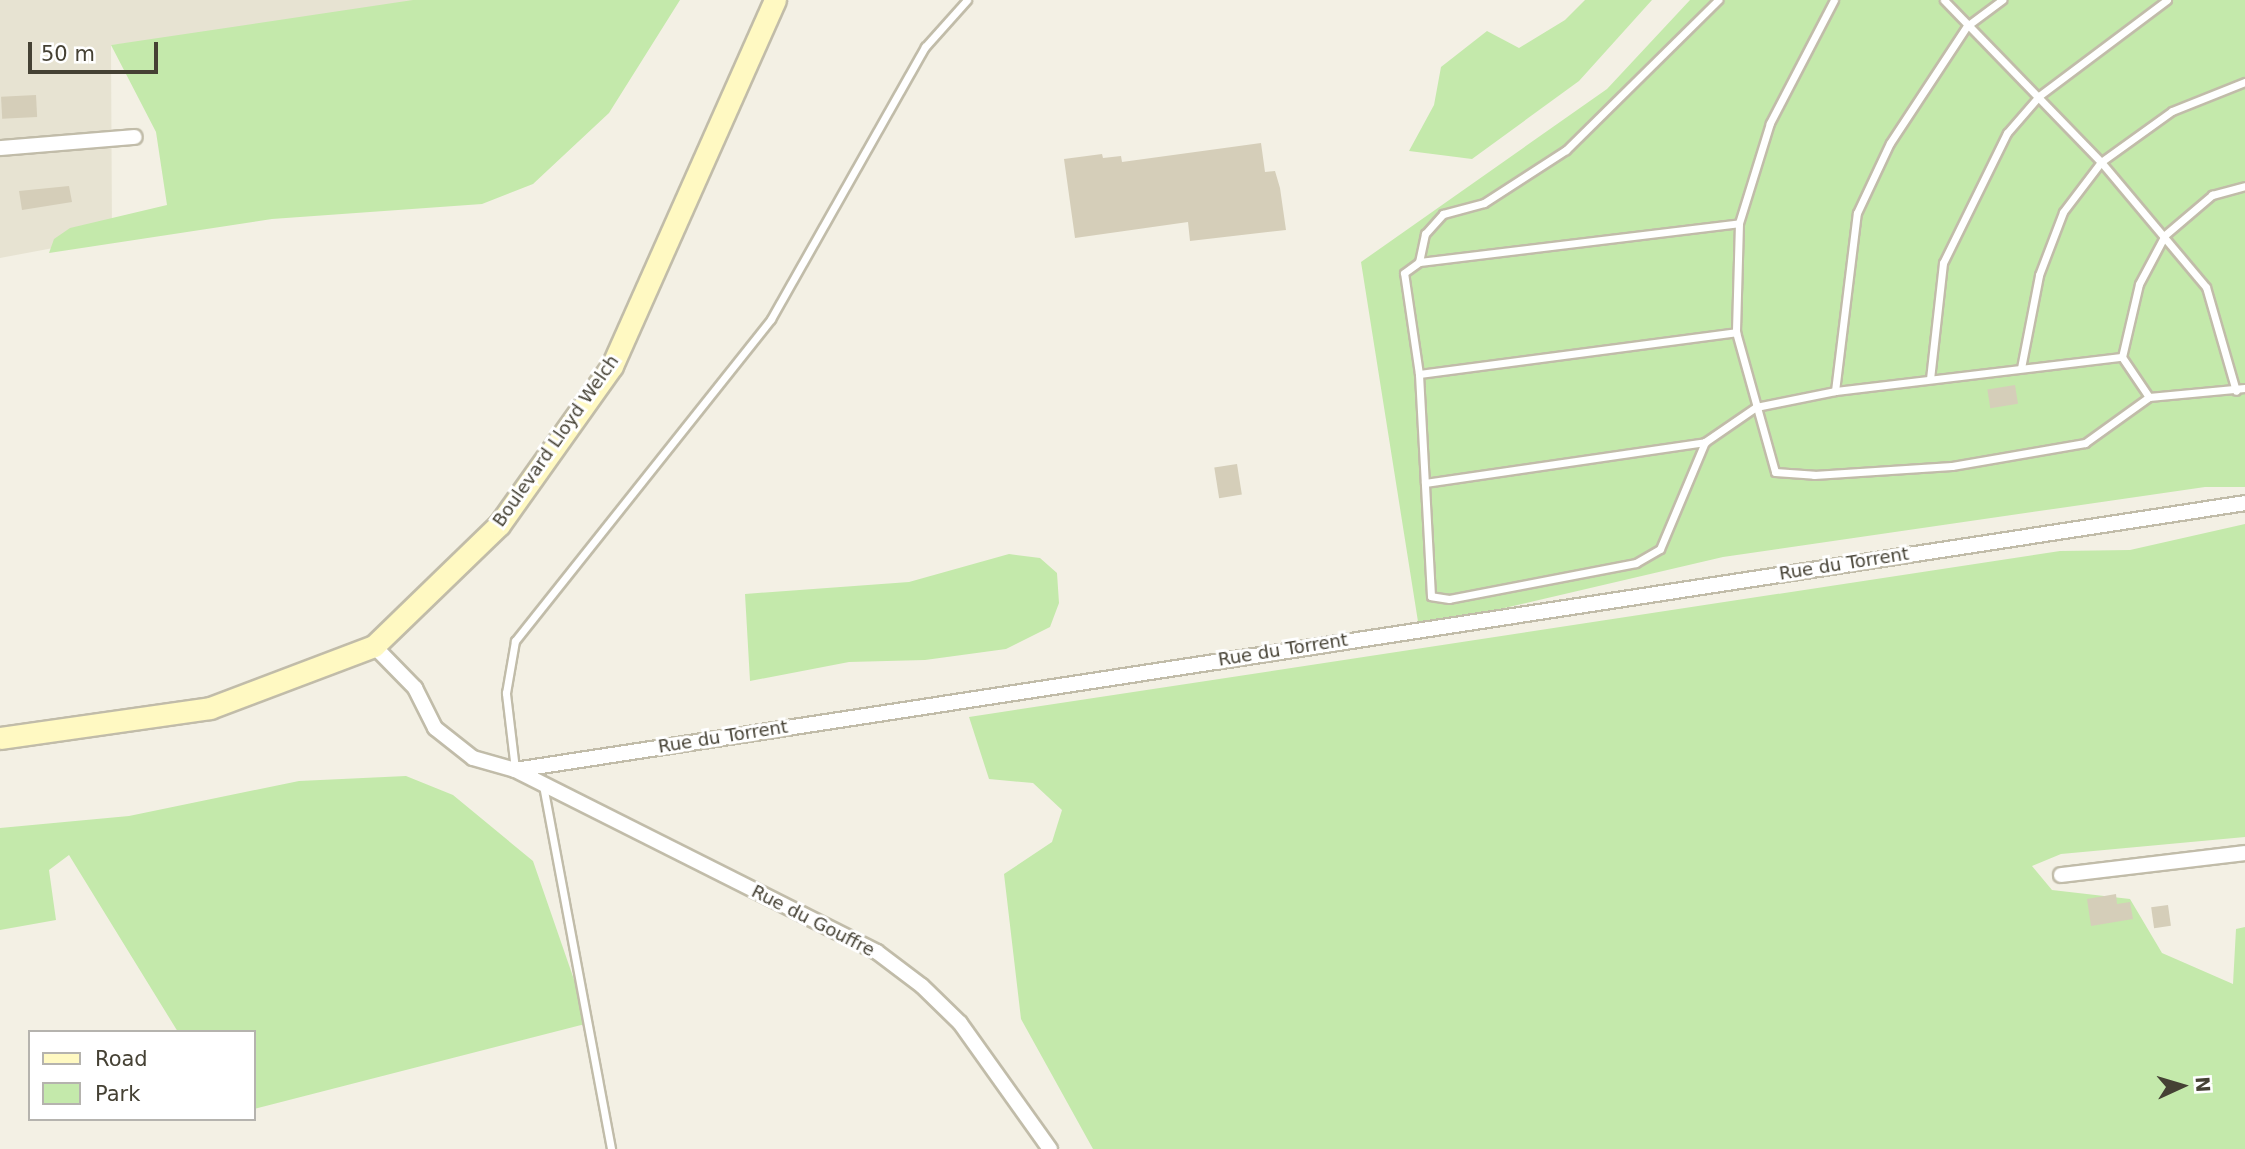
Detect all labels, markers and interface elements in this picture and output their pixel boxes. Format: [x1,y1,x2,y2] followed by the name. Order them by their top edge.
[32,28,161,72] scale bar
[41,42,95,66] text: 50 m
[488,351,624,531] street label: Boulevard Lloyd Welch
[1778,543,1910,585] street label: Rue du Torrent
[1217,629,1349,671] street label: Rue du Torrent
[657,716,789,758] street label: Rue du Torrent
[748,881,878,961] street label: Rue du Gouffre
[28,1030,256,1121] legend
[95,1047,148,1071] text: Road
[2147,1051,2217,1121] north arrow
[2191,1076,2214,1093] text: N
[95,1082,140,1106] text: Park

